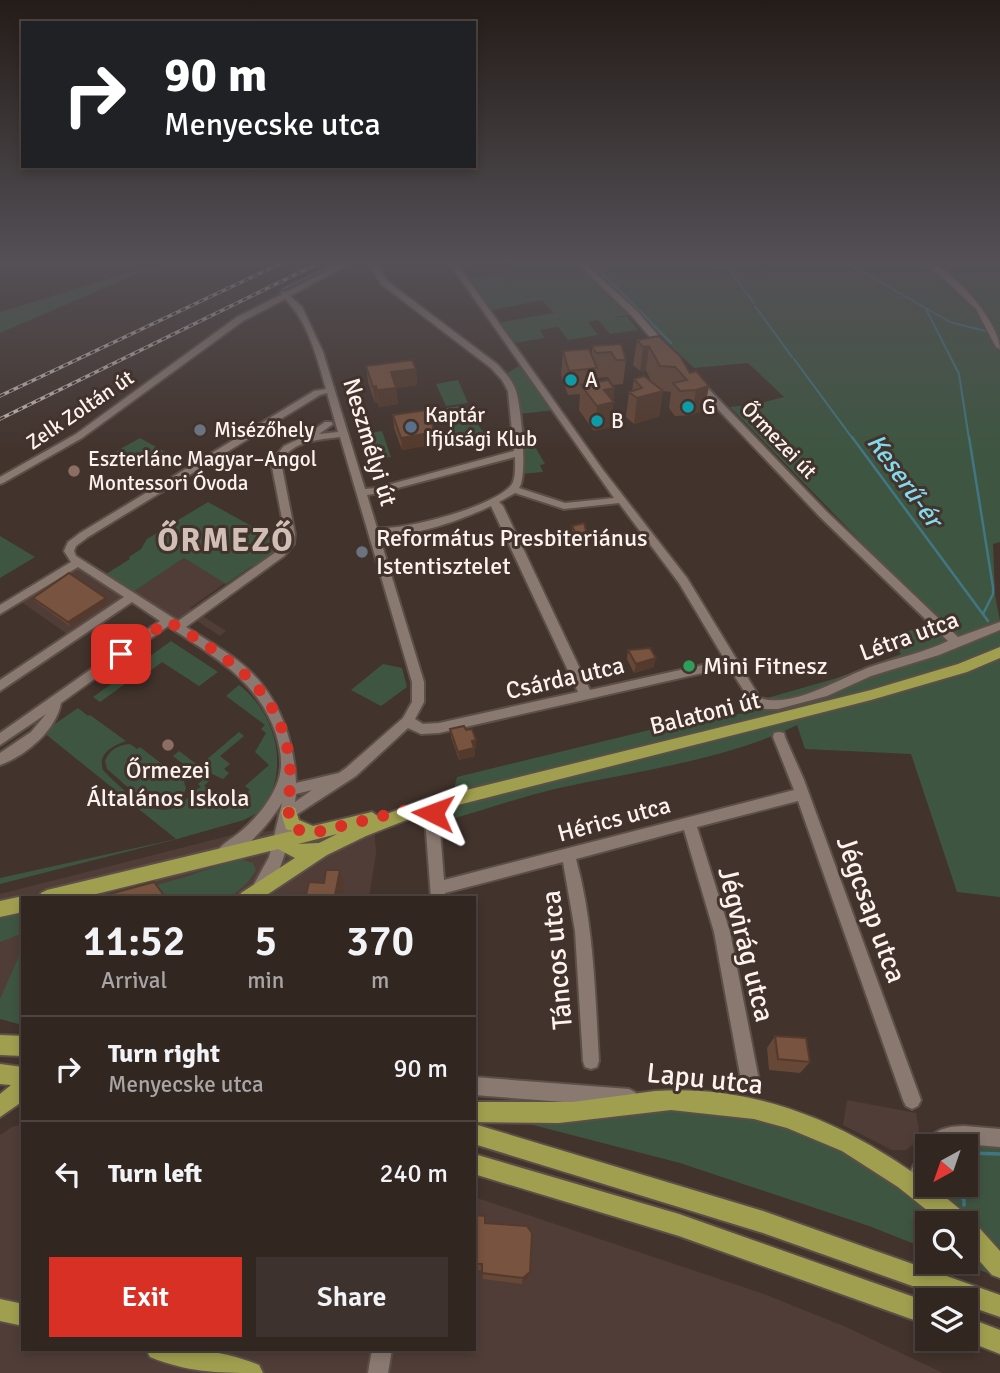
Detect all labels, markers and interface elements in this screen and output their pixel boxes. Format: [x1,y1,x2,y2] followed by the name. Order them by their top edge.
[164,45,267,105] text: 90 m
[49,49,140,140] icon: right
[164,105,381,144] text: Menyecske utca
[21,365,139,455] street label: Zelk Zoltán út
[585,367,598,393] place label: A
[563,372,579,388] marker: A
[336,374,404,510] street label: Neszmélyi út
[702,394,716,420] place label: G
[736,396,822,484] street label: Őrmezei út
[680,399,696,415] marker: G
[425,402,537,452] place label: Kaptár Ifjúsági Klub
[611,408,624,434] place label: B
[589,413,605,429] marker: B
[214,417,314,443] place label: Misézőhely
[403,419,419,435] marker: Kaptár Ifjúsági Klub
[192,422,208,438] marker: Misézőhely
[860,428,951,536] water label: Keserű-ér
[88,446,317,496] place label: Eszterlánc Magyar–Angol Montessori Óvoda
[66,463,82,479] marker: Eszterlánc Magyar–Angol Montessori Óvoda
[157,519,295,560] district label: ŐRMEZŐ
[376,523,648,581] place label: Református Presbiteriánus Istentisztelet
[354,544,370,560] marker: Református Presbiteriánus Istentisztelet
[855,604,963,668] street label: Létra utca
[91,624,151,684] pin
[102,635,140,673] icon: arrive
[503,650,627,706] street label: Csárda utca
[703,651,827,681] place label: Mini Fitnesz
[681,658,697,674] marker: Mini Fitnesz
[647,685,763,741] street label: Balatoni út
[160,737,176,753] marker: Őrmezei Általános Iskola
[86,755,250,813] place label: Őrmezei Általános Iskola
[396,776,470,850] position arrow
[554,790,674,848] street label: Hérics utca
[829,831,913,988] street label: Jégcsap utca
[710,863,782,1025] street label: Jégvirág utca
[534,889,580,1031] street label: Táncos utca
[83,916,185,967] text: 11:52
[254,916,277,967] text: 5
[346,916,414,967] text: 370
[101,966,167,995] text: Arrival
[247,966,284,995] text: min
[371,966,389,995] text: m
[108,1038,220,1070] text: Turn right
[49,1050,87,1088] icon: right
[393,1053,448,1085] text: 90 m
[645,1056,765,1102] street label: Lapu utca
[108,1070,264,1099] text: Menyecske utca
[915,1134,978,1197] north arrow
[915,1134,978,1351] map controls
[49,1155,87,1193] icon: left
[108,1158,202,1190] text: Turn left
[379,1158,448,1190] text: 240 m
[915,1211,978,1274] button: search
[49,1257,242,1337] button: Exit
[256,1257,448,1337] button: Share
[915,1288,978,1351] button: layers

